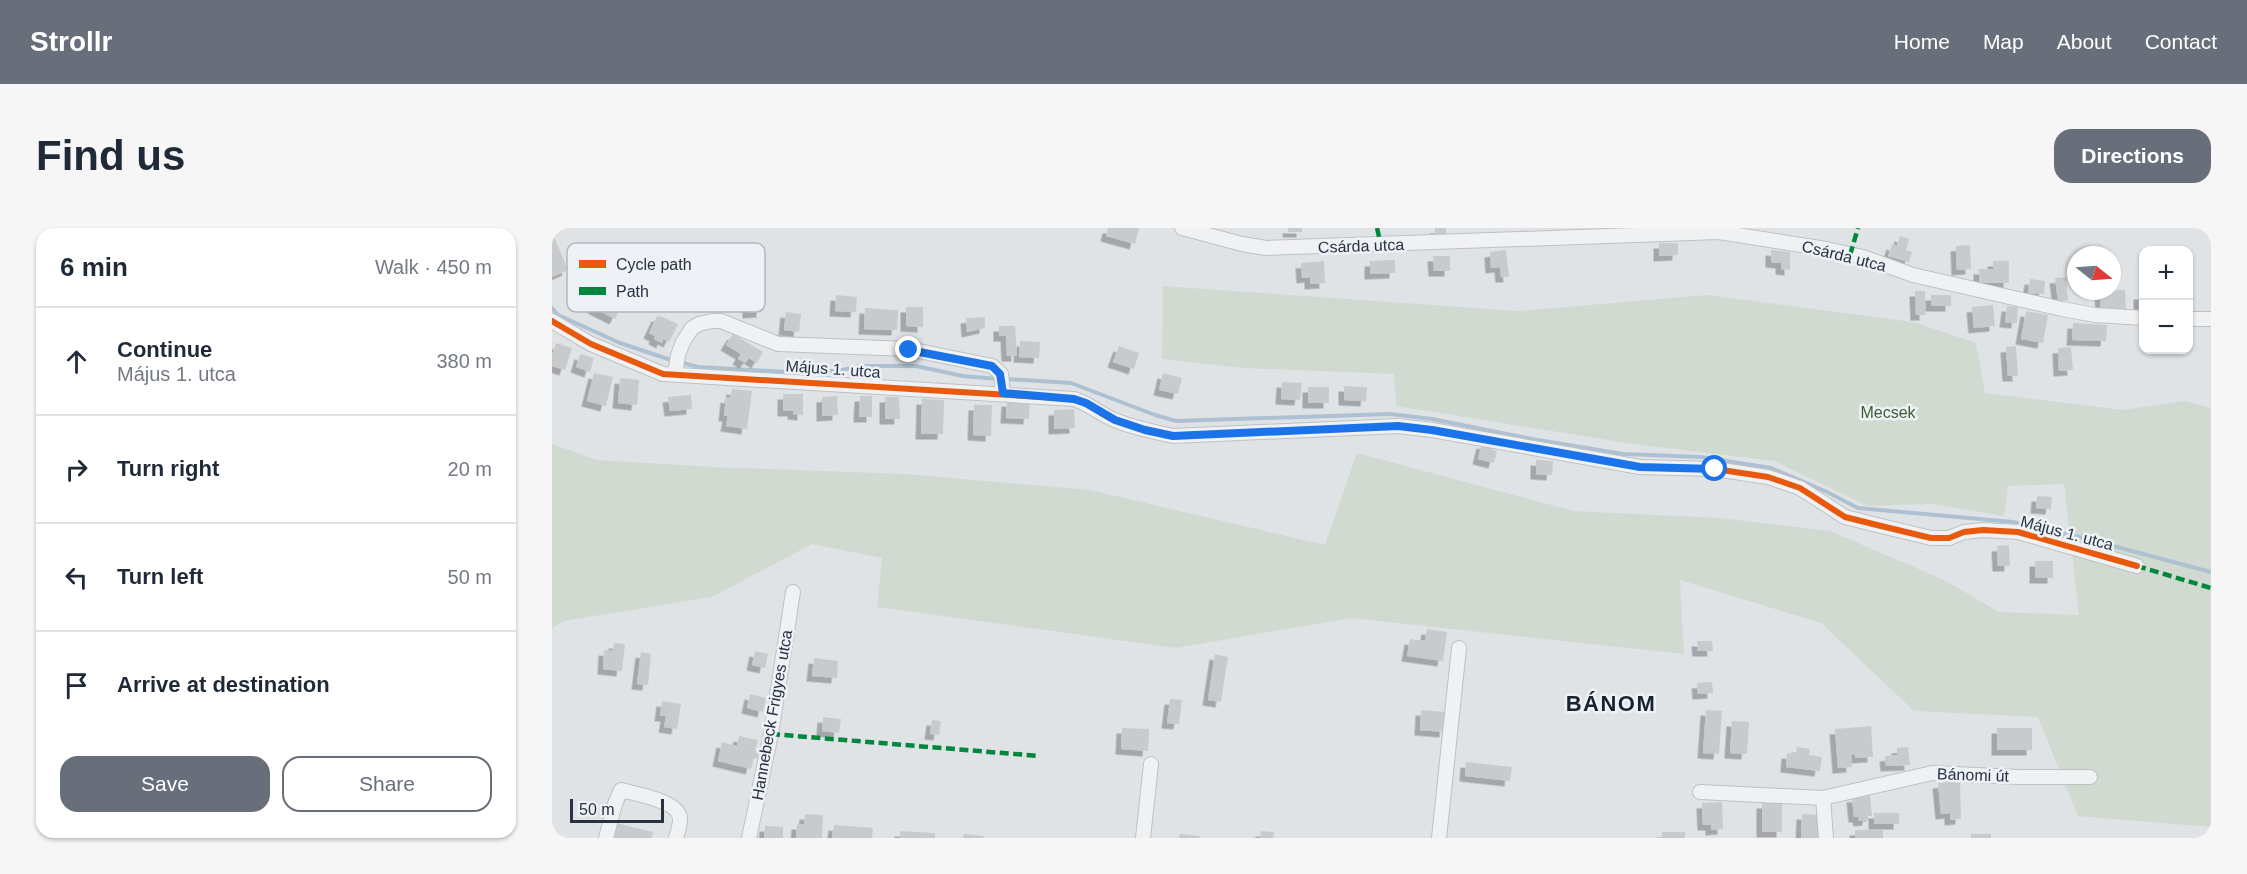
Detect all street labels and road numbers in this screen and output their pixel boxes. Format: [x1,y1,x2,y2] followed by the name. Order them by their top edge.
[1318,236,1405,256] street label: Csárda utca
[1800,237,1888,275] street label: Csárda utca
[785,357,881,381] street label: Május 1. utca
[2019,512,2115,554] street label: Május 1. utca
[749,628,795,801] street label: Hannebeck Frigyes utca
[1937,765,2010,785] street label: Bánomi út

